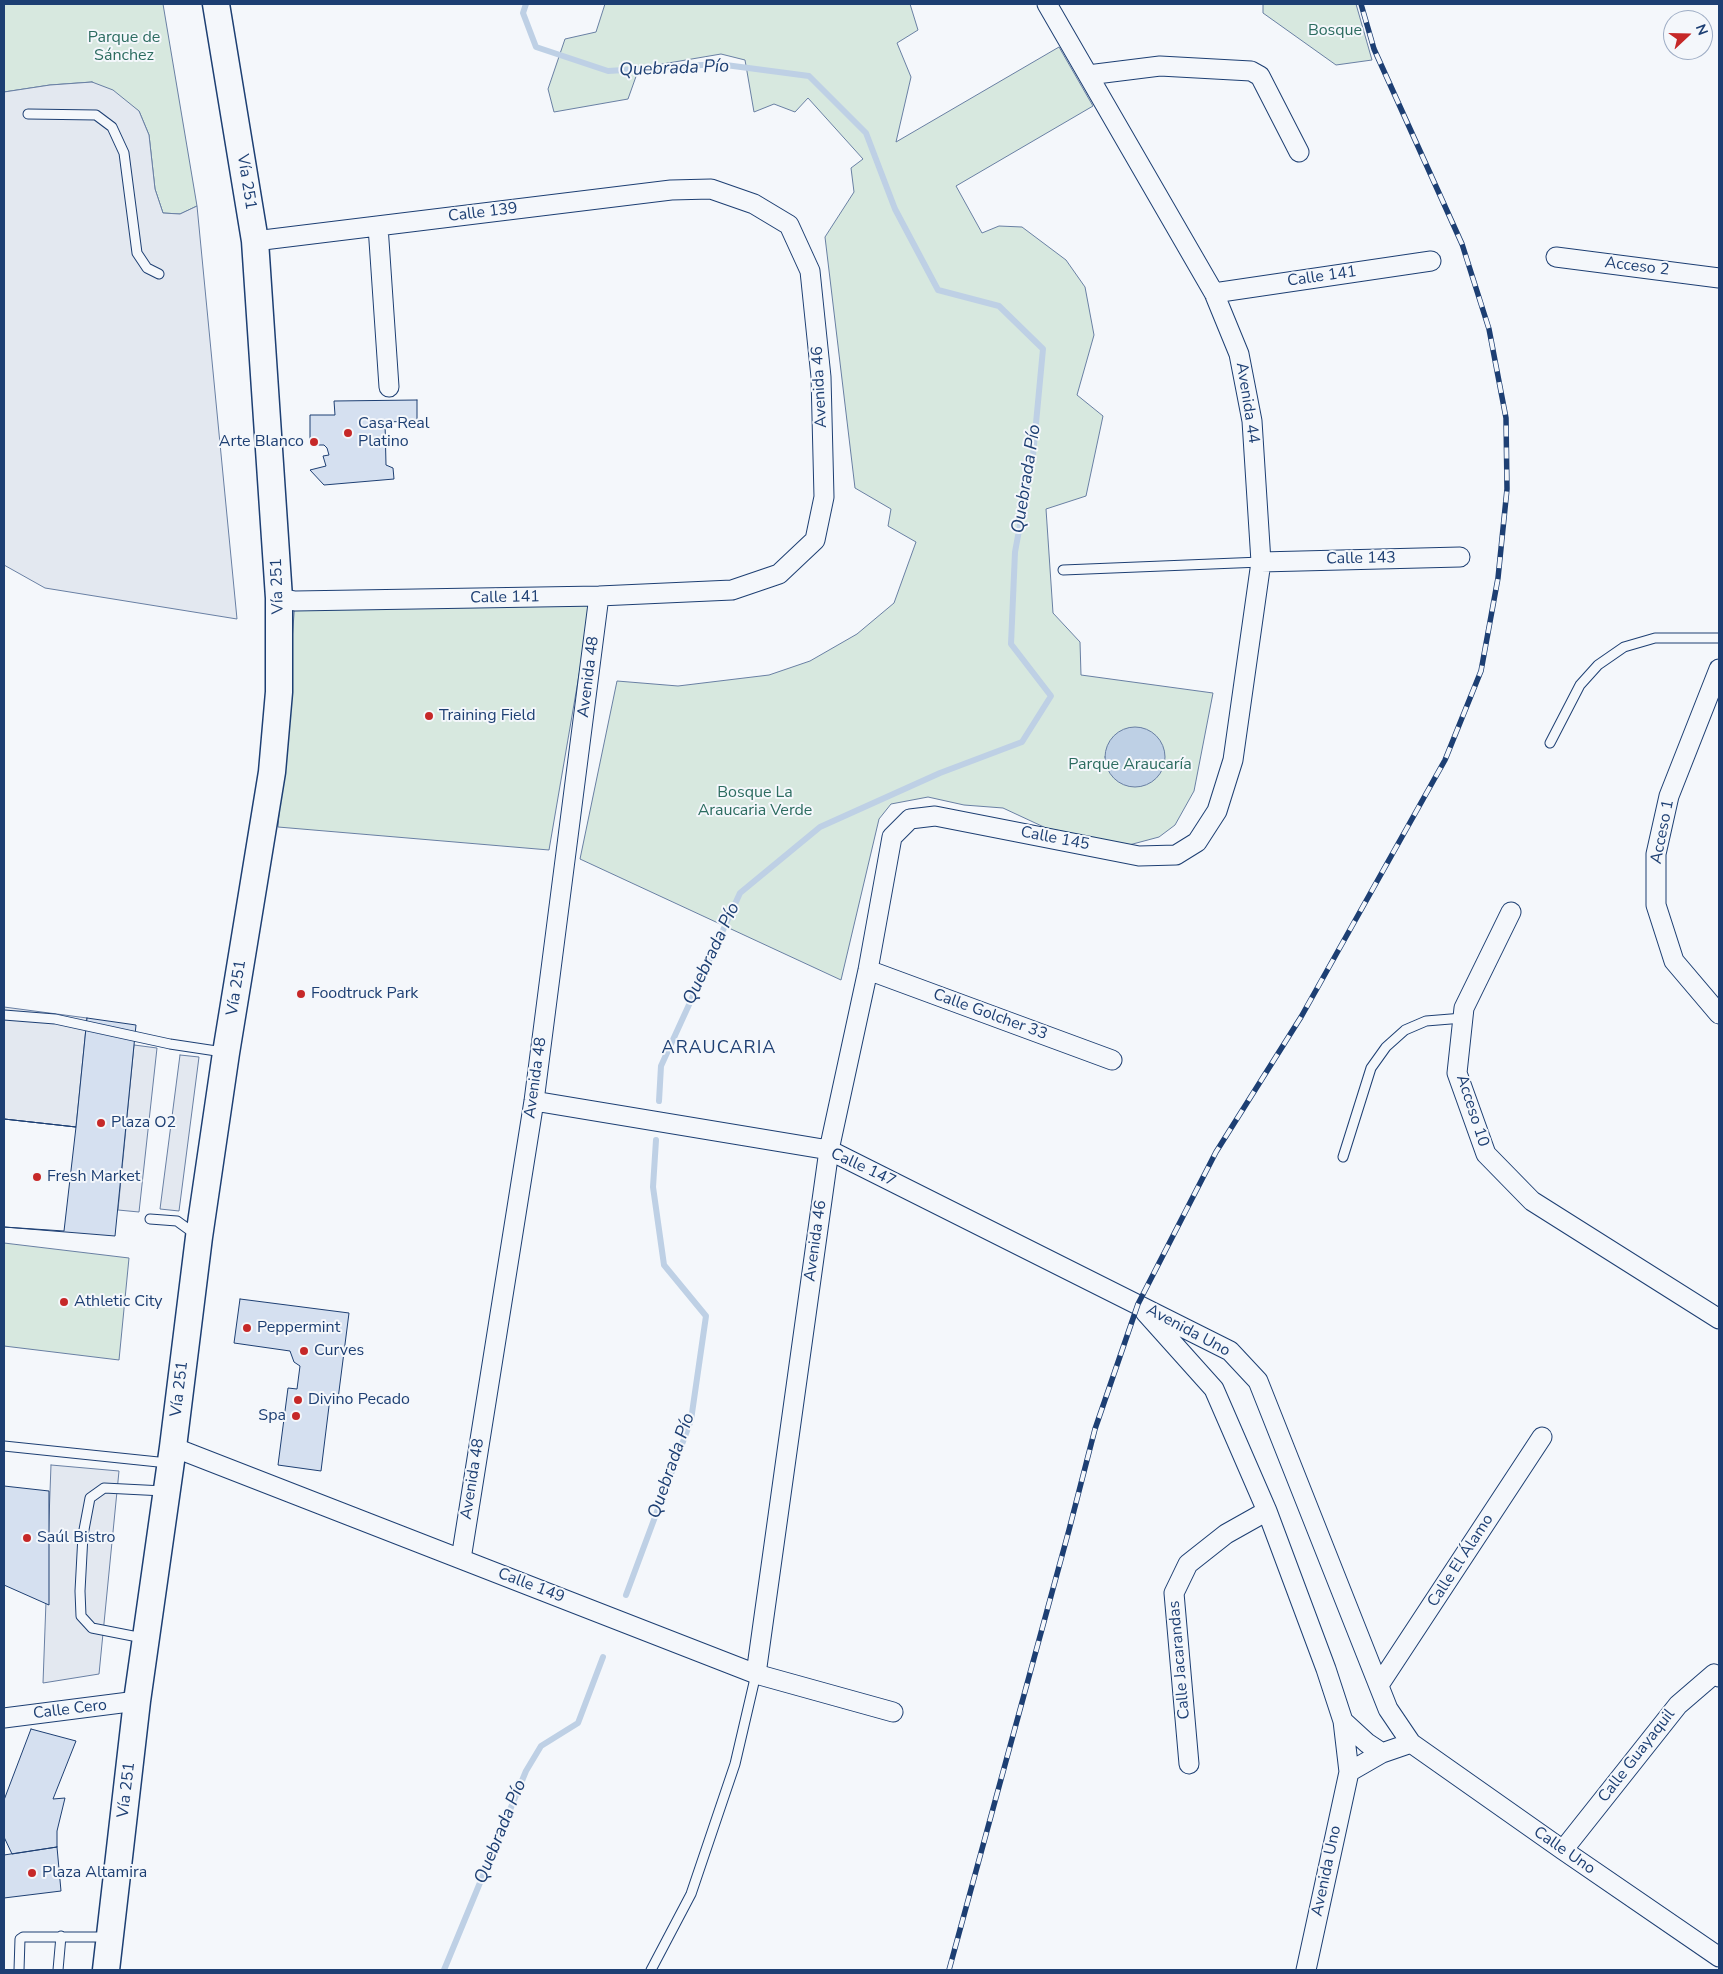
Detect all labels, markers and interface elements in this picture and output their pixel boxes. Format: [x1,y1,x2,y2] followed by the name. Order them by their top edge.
[1663,10,1713,60] north arrow
[1308,21,1362,41] park label: Bosque
[1691,21,1712,38] text: N
[88,28,160,66] park label: Parque de Sánchez
[619,56,729,82] water label: Quebrada Pío
[232,153,260,211] street label: Vía 251
[447,199,519,227] street label: Calle 139
[1604,254,1670,280] street label: Acceso 2
[1286,263,1358,291] street label: Calle 141
[808,346,832,428] street label: Avenida 46
[1231,361,1263,445] street label: Avenida 44
[358,414,430,452] place label: Casa Real Platino
[1008,423,1046,535] water label: Quebrada Pío
[342,427,354,439] marker: Casa Real Platino
[219,432,304,452] place label: Arte Blanco
[308,436,320,448] marker: Arte Blanco
[1326,549,1396,569] street label: Calle 143
[267,558,289,614] street label: Vía 251
[470,588,540,608] street label: Calle 141
[574,635,604,719] street label: Avenida 48
[439,706,536,726] place label: Training Field
[423,710,435,722] marker: Training Field
[1068,755,1192,775] park label: Parque Araucaría
[698,783,812,821] park label: Bosque La Araucaria Verde
[1647,798,1679,866] street label: Acceso 1
[1019,823,1091,855] street label: Calle 145
[679,900,745,1008] water label: Quebrada Pío
[223,959,251,1017] street label: Vía 251
[311,984,418,1004] place label: Foodtruck Park
[930,985,1050,1045] street label: Calle Golcher 33
[295,988,307,1000] marker: Foodtruck Park
[521,1036,551,1120] street label: Avenida 48
[660,1038,778,1060] district label: ARAUCARIA
[1451,1073,1493,1149] street label: Acceso 10
[111,1113,176,1133] place label: Plaza O2
[95,1117,107,1129] marker: Plaza O2
[827,1145,899,1191] street label: Calle 147
[47,1167,140,1187] place label: Fresh Market
[31,1171,43,1183] marker: Fresh Market
[801,1199,831,1283] street label: Avenida 46
[74,1292,163,1312] place label: Athletic City
[58,1296,70,1308] marker: Athletic City
[1143,1301,1233,1361] street label: Avenida Uno
[257,1318,340,1338] place label: Peppermint
[241,1322,253,1334] marker: Peppermint
[314,1341,364,1361] place label: Curves
[298,1345,310,1357] marker: Curves
[167,1360,193,1418] street label: Vía 251
[308,1390,410,1410] place label: Divino Pecado
[292,1394,304,1406] marker: Divino Pecado
[258,1406,286,1426] place label: Spa
[290,1410,302,1422] marker: Spa
[644,1410,700,1522] water label: Quebrada Pío
[457,1437,489,1521] street label: Avenida 48
[1424,1511,1498,1611] street label: Calle El Álamo
[37,1528,115,1548] place label: Saúl Bistro
[21,1532,33,1544] marker: Saúl Bistro
[495,1565,567,1607] street label: Calle 149
[1165,1600,1195,1720] street label: Calle Jacarandas
[32,1696,108,1724] street label: Calle Cero
[1595,1705,1679,1807] street label: Calle Guayaquil
[114,1761,140,1819] street label: Vía 251
[470,1777,532,1887] water label: Quebrada Pío
[1530,1823,1598,1879] street label: Calle Uno
[1308,1824,1346,1918] street label: Avenida Uno
[42,1863,147,1883] place label: Plaza Altamira
[26,1867,38,1879] marker: Plaza Altamira

